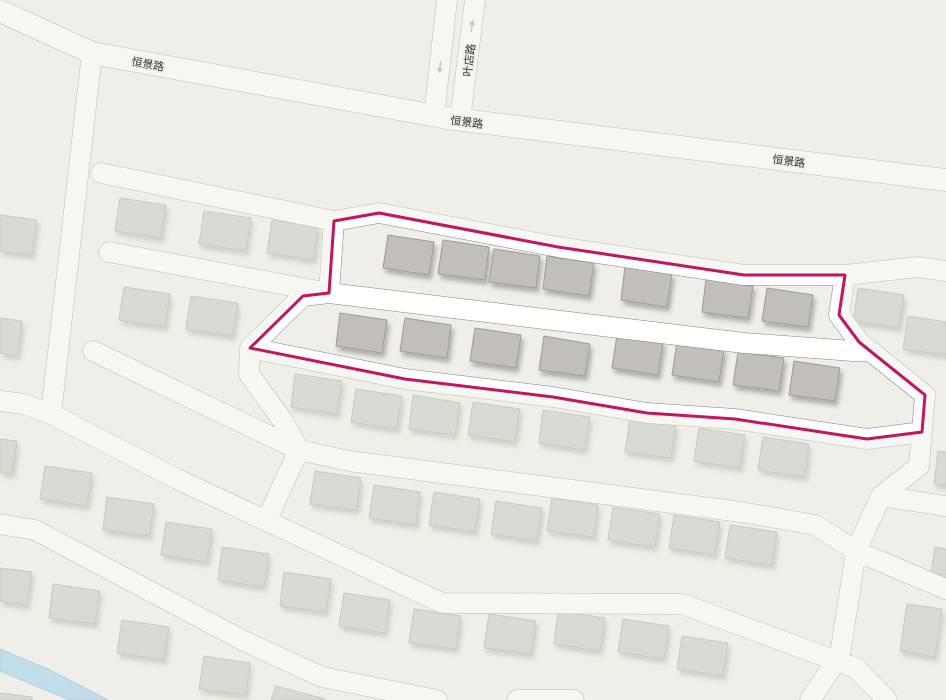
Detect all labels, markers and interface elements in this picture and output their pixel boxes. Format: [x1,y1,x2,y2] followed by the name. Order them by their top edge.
[469,20,475,32] one-way arrow
[458,43,478,77] street label: 叶店路
[130,52,166,74] street label: 恒景路
[436,60,443,73] one-way arrow
[450,111,484,131] street label: 恒景路
[772,150,806,170] street label: 恒景路

